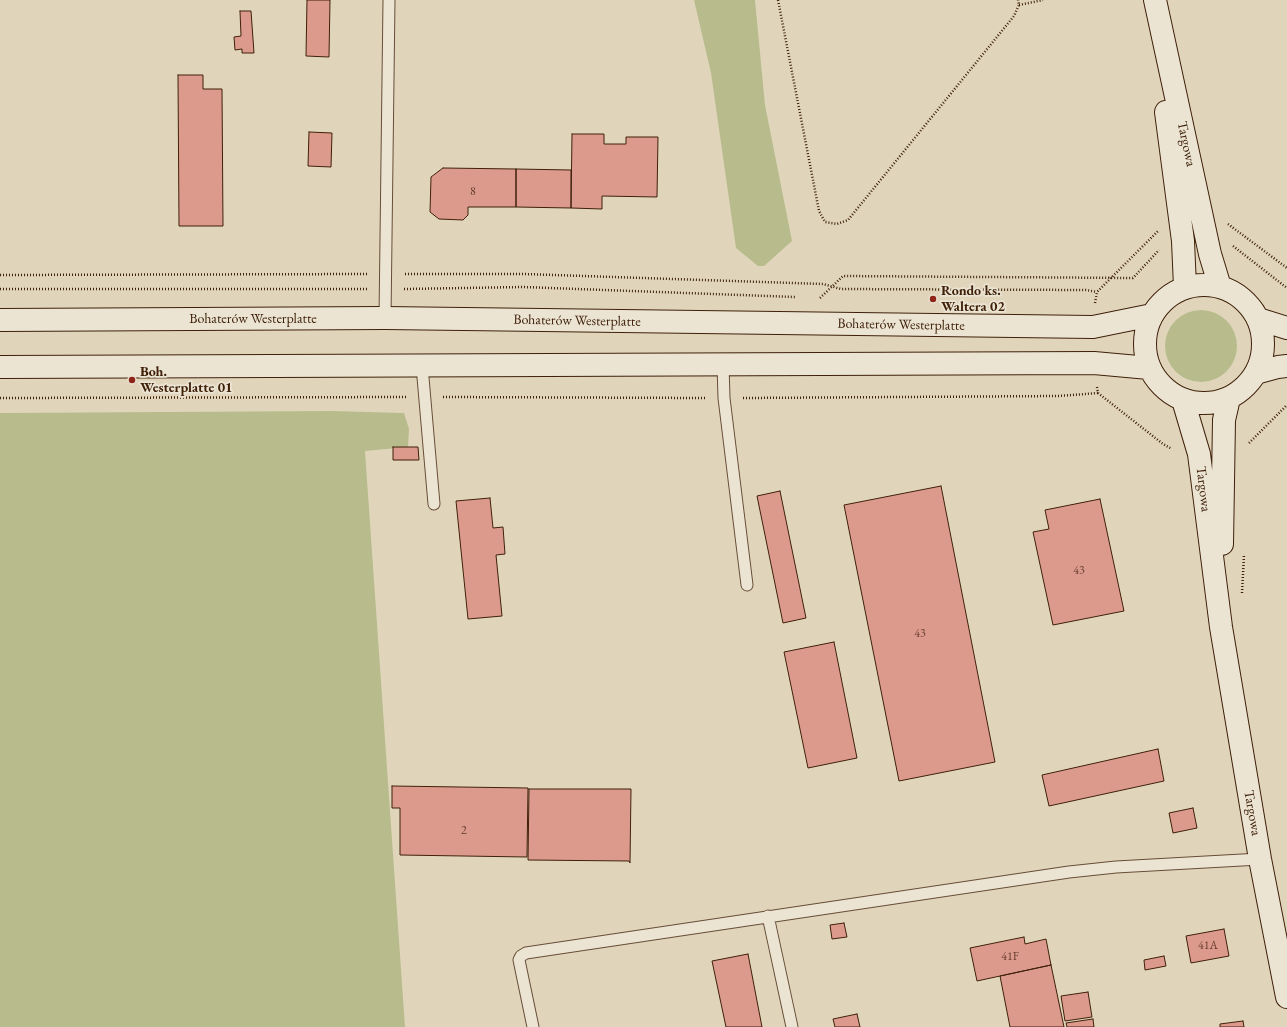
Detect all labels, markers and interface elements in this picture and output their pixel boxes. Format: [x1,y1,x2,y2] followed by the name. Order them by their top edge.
[1173,120,1199,168] street label: Targowa
[470,185,476,199] house number: 8
[941,283,1005,316] place label: Rondo ks. Waltera 02
[928,294,938,304] marker: Rondo ks. Waltera 02
[189,311,317,327] street label: Bohaterów Westerplatte
[513,311,641,331] street label: Bohaterów Westerplatte
[837,315,965,335] street label: Bohaterów Westerplatte
[140,364,233,396] place label: Boh. Westerplatte 01
[127,375,137,385] marker: Boh. Westerplatte 01
[1192,465,1214,513] street label: Targowa
[1073,564,1085,578] house number: 43
[914,627,926,641] house number: 43
[1240,789,1264,837] street label: Targowa
[461,824,467,838] house number: 2
[1198,939,1218,953] house number: 41A
[1001,950,1019,964] house number: 41F

